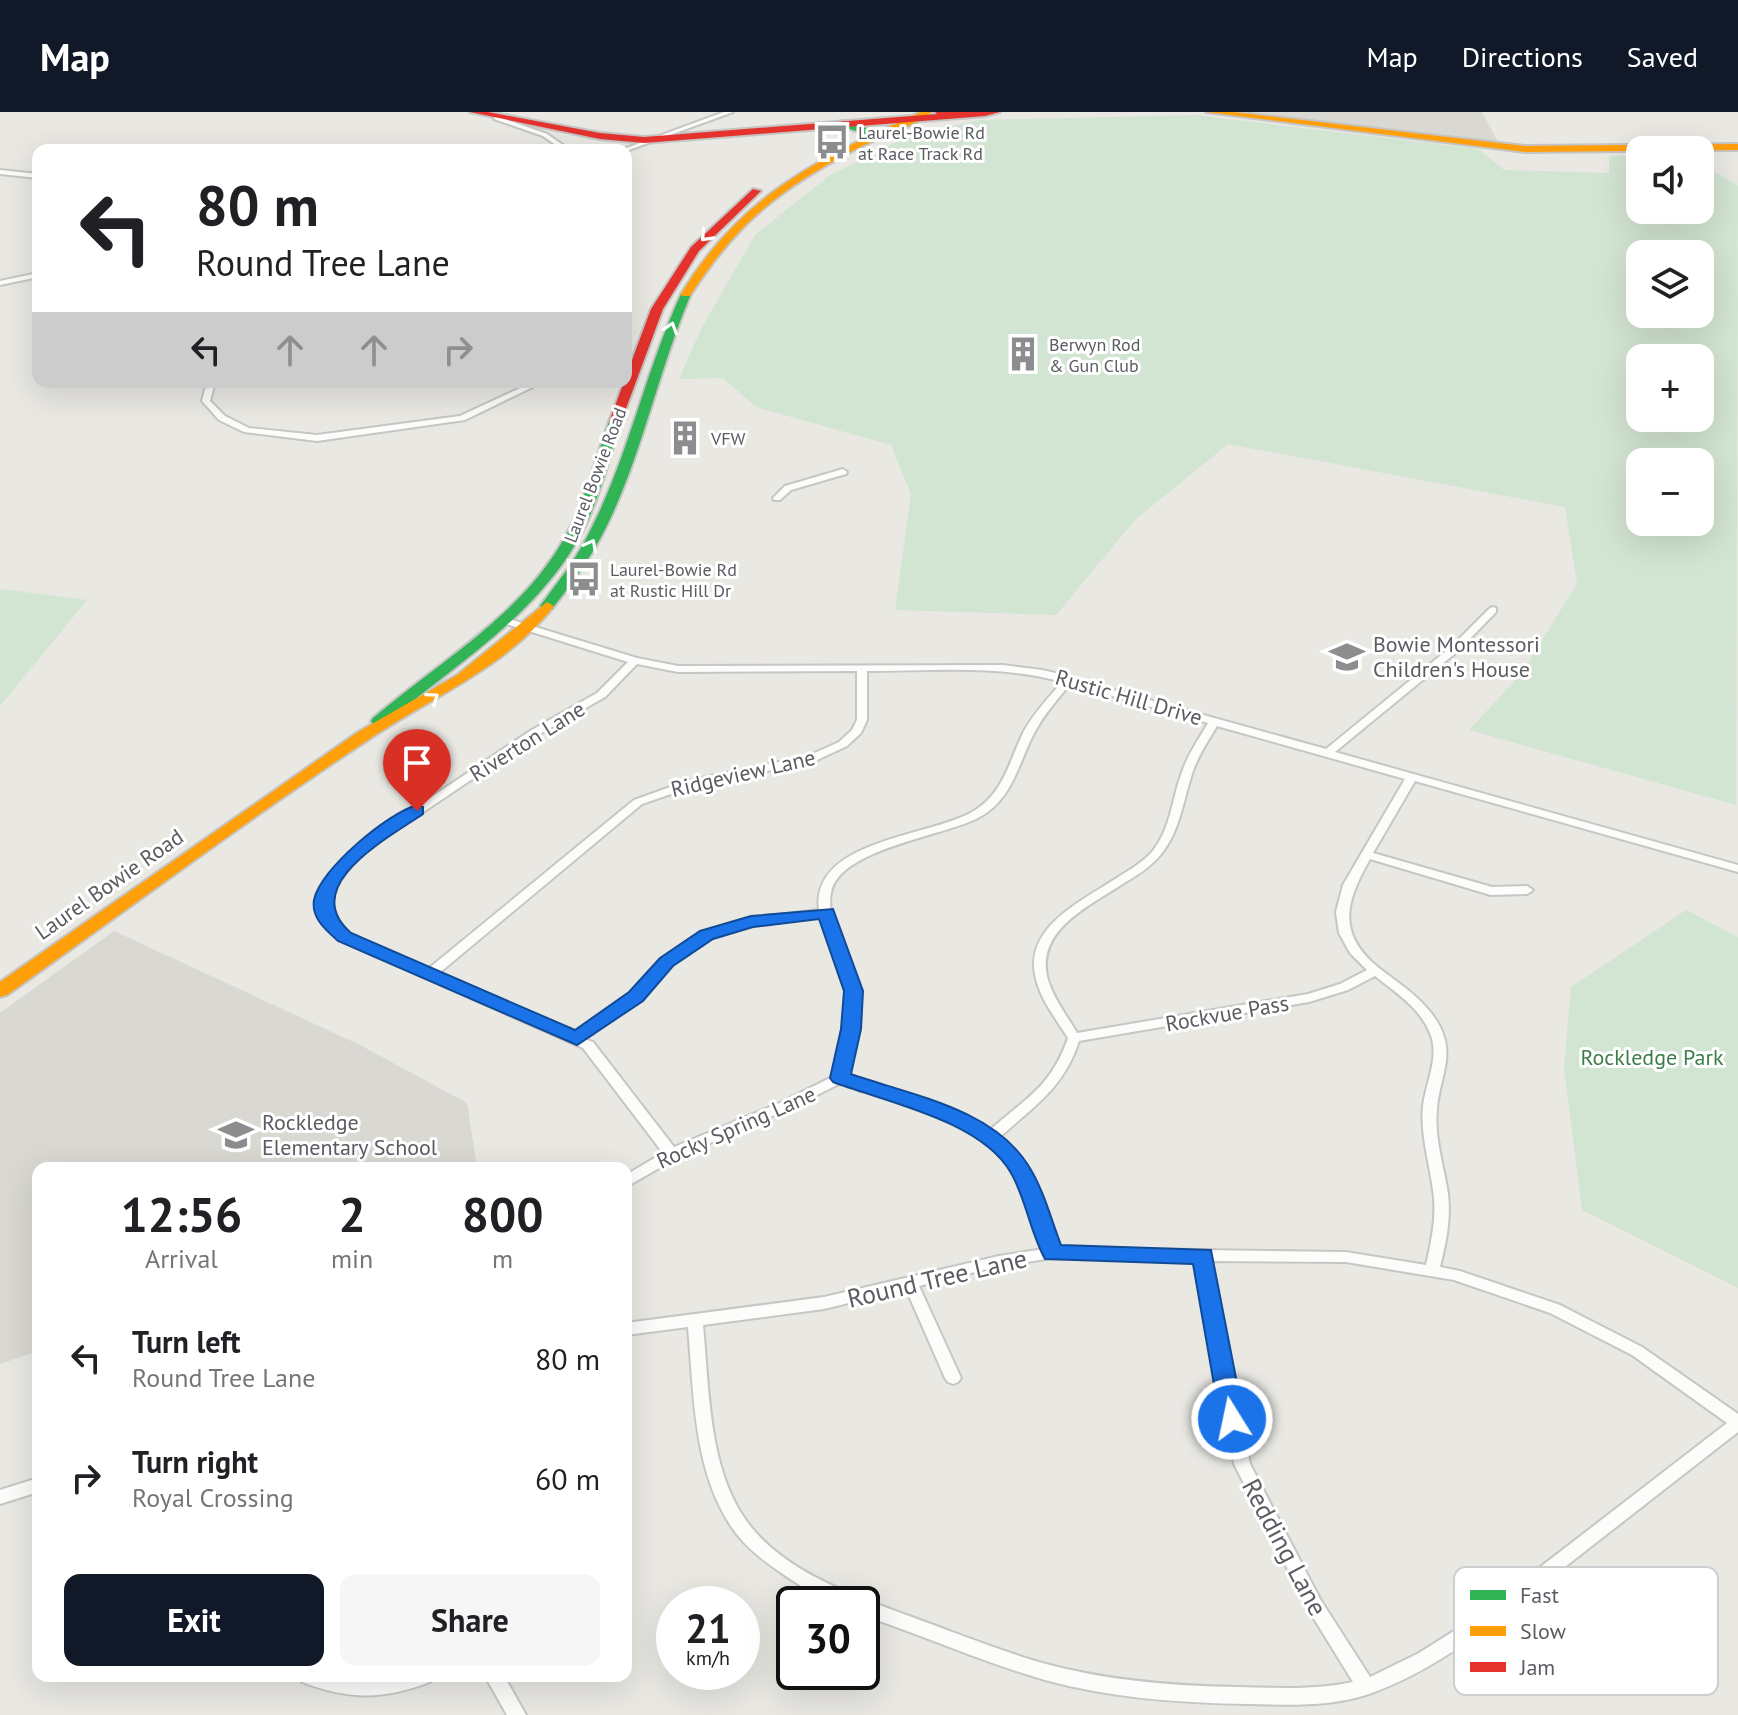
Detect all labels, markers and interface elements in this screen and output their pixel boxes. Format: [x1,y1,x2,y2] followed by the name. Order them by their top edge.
[40,32,110,81] text: Map
[1367,38,1418,75] text: Map
[1462,38,1583,75] text: Directions
[1627,38,1698,75] text: Saved
[858,121,985,165] place label: Laurel-Bowie Rd at Race Track Rd
[813,123,851,161] bus stop icon: Laurel-Bowie Rd at Race Track Rd
[1626,136,1714,536] map controls
[1626,136,1714,224] button: sound
[196,169,319,241] text: 80 m
[64,176,168,280] icon: left
[702,227,716,242] one-way arrow
[196,239,450,286] text: Round Tree Lane
[1626,240,1714,328] button: layers
[662,322,678,336] one-way arrow
[184,328,228,372] icon: left
[268,328,312,372] icon: ahead
[352,328,396,372] icon: ahead
[436,328,480,372] icon: right
[1049,333,1140,377] place label: Berwyn Rod & Gun Club
[1004,335,1042,373] building icon: Berwyn Rod & Gun Club
[1626,344,1714,432] button: +
[559,404,631,546] street label: Laurel Bowie Road
[666,419,704,457] building icon: VFW
[710,427,746,450] place label: VFW
[1626,448,1714,536] button: −
[582,539,597,554] one-way arrow
[610,558,737,602] place label: Laurel-Bowie Rd at Rustic Hill Dr
[565,560,603,598] bus stop icon: Laurel-Bowie Rd at Rustic Hill Dr
[1373,630,1540,683] place label: Bowie Montessori Children's House
[1328,638,1366,676] school or university icon: Bowie Montessori Children's House
[1052,663,1206,731] street label: Rustic Hill Drive
[424,693,438,708] one-way arrow
[464,695,590,787] street label: Riverton Lane
[383,729,451,811] pin
[395,741,439,785] icon: arrive
[668,743,818,803] street label: Ridgeview Lane
[29,822,189,946] street label: Laurel Bowie Road
[1163,988,1291,1038] street label: Rockvue Pass
[1580,1043,1724,1071] park label: Rockledge Park
[652,1079,820,1175] street label: Rocky Spring Lane
[262,1108,438,1161] place label: Rockledge Elementary School
[217,1116,255,1154] school or university icon: Rockledge Elementary School
[121,1183,242,1245] text: 12:56
[338,1183,366,1245] text: 2
[462,1183,543,1245] text: 800
[844,1241,1030,1315] street label: Round Tree Lane
[145,1242,218,1275] text: Arrival
[331,1242,373,1275] text: min
[492,1242,513,1275] text: m
[132,1322,240,1361] text: Turn left
[64,1336,108,1380] icon: left
[535,1339,600,1378] text: 80 m
[132,1361,315,1394] text: Round Tree Lane
[1190,1377,1274,1461] position arrow
[132,1442,258,1481] text: Turn right
[64,1456,108,1500] icon: right
[535,1459,600,1498] text: 60 m
[1235,1473,1335,1621] street label: Redding Lane
[132,1481,294,1514] text: Royal Crossing
[1454,1567,1718,1695] legend
[64,1574,324,1666] button: Exit
[340,1574,600,1666] button: Share
[1520,1581,1560,1609] text: Fast
[776,1586,880,1690] speed limit sign: 30
[685,1602,731,1654] text: 21
[1520,1617,1566,1645] text: Slow
[686,1645,730,1671] text: km/h
[1519,1653,1555,1681] text: Jam

